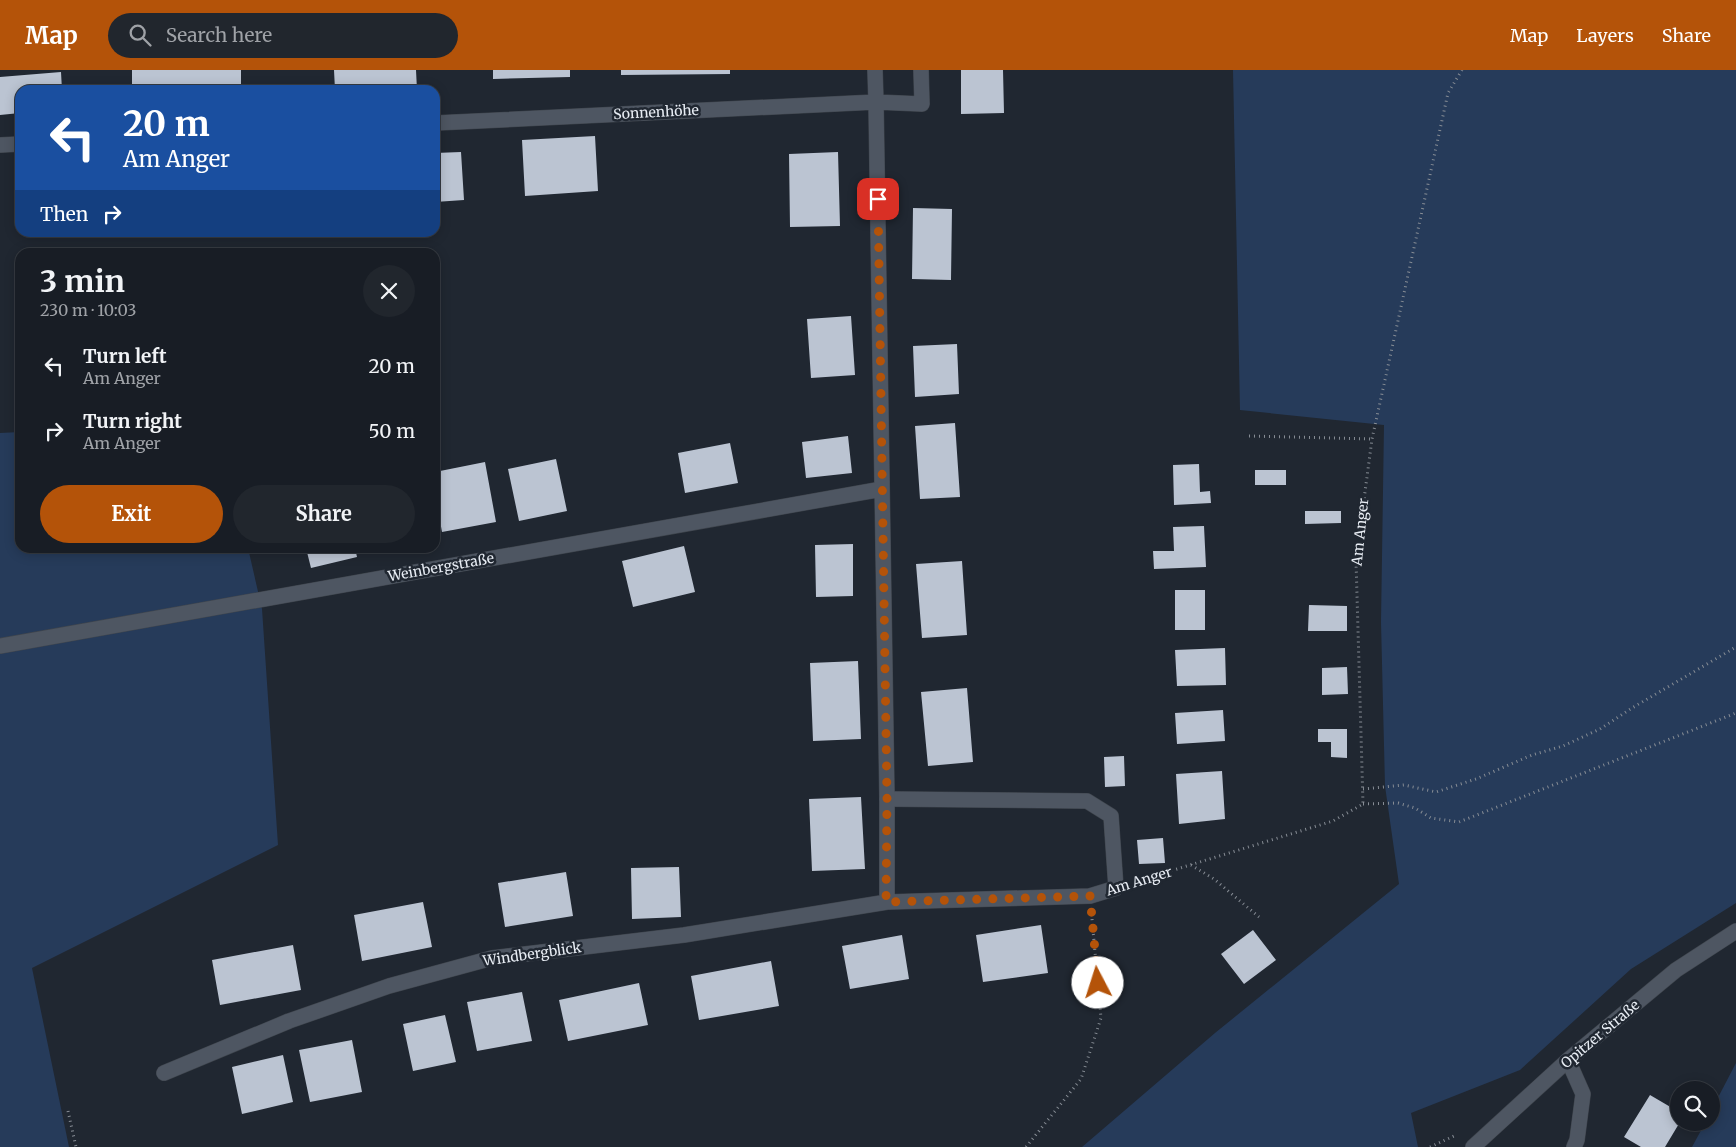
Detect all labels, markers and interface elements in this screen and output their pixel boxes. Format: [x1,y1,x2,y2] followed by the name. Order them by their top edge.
[108,13,458,58] search box
[25,20,78,51] text: Map
[126,21,154,49] icon: search
[166,23,272,47] text: Search here
[1510,24,1548,47] text: Map
[1576,24,1634,47] text: Layers
[1662,24,1711,47] text: Share
[613,101,699,123] street label: Sonnenhöhe
[123,102,210,146] text: 20 m
[40,105,105,170] icon: left
[123,145,230,173] text: Am Anger
[857,178,899,220] pin
[864,185,892,213] icon: arrive
[98,200,126,228] icon: right
[40,202,88,226] text: Then
[40,262,125,300] text: 3 min
[363,265,415,317] button: close
[40,300,136,320] text: 230 m · 10:03
[83,344,167,368] text: Turn left
[40,352,68,380] icon: left
[368,354,415,378] text: 20 m
[83,368,161,388] text: Am Anger
[83,409,182,433] text: Turn right
[40,417,68,445] icon: right
[369,419,415,443] text: 50 m
[83,433,161,453] text: Am Anger
[40,485,223,543] button: Exit
[233,485,415,543] button: Share
[1347,497,1373,568] street label: Am Anger
[386,549,495,585] street label: Weinbergstraße
[1103,862,1174,900] street label: Am Anger
[481,938,583,970] street label: Windbergblick
[1071,956,1123,1008] position arrow
[1557,996,1643,1072] street label: Opitzer Straße
[1670,1081,1720,1131] map controls
[1670,1081,1720,1131] button: search

